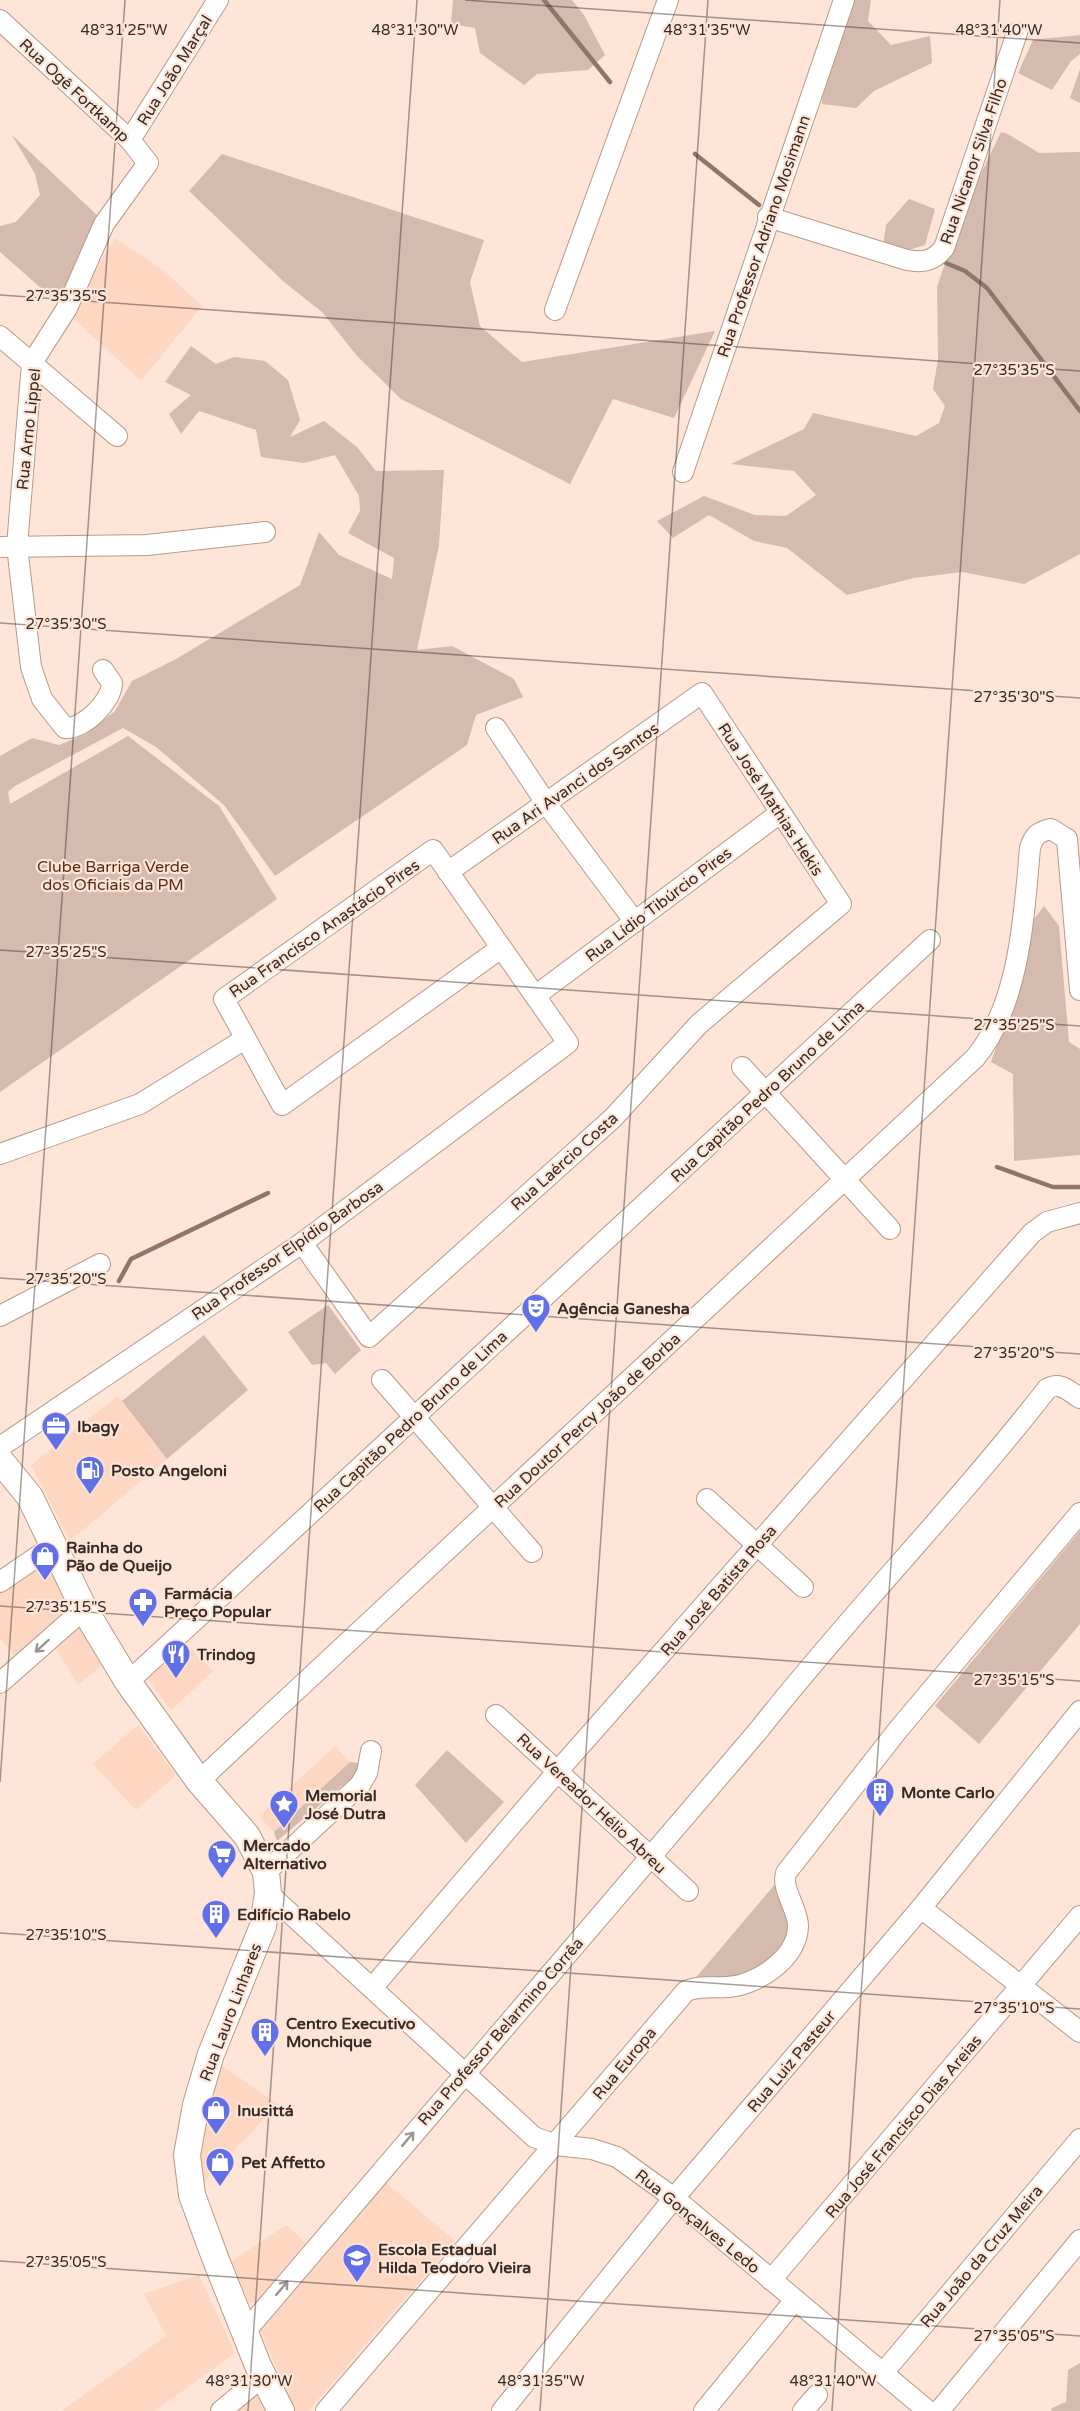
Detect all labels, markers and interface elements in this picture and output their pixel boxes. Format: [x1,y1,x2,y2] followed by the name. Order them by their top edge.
[133,12,217,129] street label: Rua João Marçal
[81,21,167,39] text: 48°31'25"W
[372,21,458,39] text: 48°31'30"W
[664,21,750,39] text: 48°31'35"W
[956,21,1042,39] text: 48°31'40"W
[15,34,134,147] street label: Rua Ogê Fortkamp
[936,76,1012,247] street label: Rua Nicanor Silva Filho
[713,113,815,360] street label: Rua Professor Adriano Mosimann
[25,287,107,305] text: 27°35'35"S
[973,361,1055,379] text: 27°35'35"S
[13,367,45,491] street label: Rua Arno Lippel
[25,615,107,633] text: 27°35'30"S
[973,688,1055,706] text: 27°35'30"S
[488,719,663,849] street label: Rua Ari Avanci dos Santos
[713,719,827,880] street label: Rua José Mathias Hekis
[581,843,736,966] street label: Rua Lídio Tibúrcio Pires
[225,855,424,1002] street label: Rua Francisco Anastácio Pires
[37,857,189,895] park label: Clube Barriga Verde dos Oficiais da PM
[25,943,107,961] text: 27°35'25"S
[667,997,869,1187] street label: Rua Capitão Pedro Bruno de Lima
[973,1016,1055,1034] text: 27°35'25"S
[507,1108,622,1215] street label: Rua Laércio Costa
[188,1177,387,1325] street label: Rua Professor Elpídio Barbosa
[25,1270,107,1288] text: 27°35'20"S
[520,1292,552,1334] theatre icon: Agência Ganesha
[557,1299,690,1319] place label: Agência Ganesha
[310,1327,512,1517] street label: Rua Capitão Pedro Bruno de Lima
[490,1329,685,1512] street label: Rua Doutor Percy João de Borba
[973,1344,1055,1362] text: 27°35'20"S
[40,1410,72,1452] office icon: Ibagy
[77,1417,120,1437] place label: Ibagy
[74,1454,106,1496] fuel station icon: Posto Angeloni
[111,1461,227,1481] place label: Posto Angeloni
[656,1521,781,1660] street label: Rua José Batista Rosa
[66,1538,172,1576] place label: Rainha do Pão de Queijo
[29,1540,61,1582] shop icon: Rainha do Pão de Queijo
[164,1584,272,1622] place label: Farmácia Preço Popular
[127,1586,159,1628] pharmacy icon: Farmácia Preço Popular
[25,1598,107,1616] text: 27°35'15"S
[160,1638,192,1680] restaurant icon: Trindog
[35,1639,50,1653] one-way arrow
[196,1645,256,1665] place label: Trindog
[973,1671,1055,1689] text: 27°35'15"S
[512,1729,670,1878] street label: Rua Vereador Hélio Abreu
[864,1776,896,1818] building icon: Monte Carlo
[901,1783,995,1803] place label: Monte Carlo
[304,1786,386,1824] place label: Memorial José Dutra
[268,1788,300,1830] place icon: Memorial José Dutra
[243,1836,327,1874] place label: Mercado Alternativo
[206,1838,238,1880] supermarket icon: Mercado Alternativo
[200,1898,232,1940] building icon: Edifício Rabelo
[237,1905,351,1925] place label: Edifício Rabelo
[25,1926,107,1944] text: 27°35'10"S
[414,1934,588,2130] street label: Rua Professor Belarmino Corrêa
[195,1940,266,2084] street label: Rua Lauro Linhares
[973,1999,1055,2017] text: 27°35'10"S
[743,2006,841,2117] street label: Rua Luiz Pasteur
[286,2014,416,2052] place label: Centro Executivo Monchique
[249,2016,281,2058] building icon: Centro Executivo Monchique
[589,2023,661,2104] street label: Rua Europa
[821,2031,986,2222] street label: Rua José Francisco Dias Areias
[200,2094,232,2136] shop icon: Inusittá
[237,2101,294,2121] place label: Inusittá
[401,2132,415,2147] one-way arrow
[204,2146,236,2188] shop icon: Pet Affetto
[241,2153,326,2173] place label: Pet Affetto
[631,2165,764,2278] street label: Rua Gonçalves Ledo
[916,2181,1047,2332] street label: Rua João da Cruz Meira
[378,2240,531,2278] place label: Escola Estadual Hilda Teodoro Vieira
[341,2242,373,2284] school or university icon: Escola Estadual Hilda Teodoro Vieira
[25,2253,107,2271] text: 27°35'05"S
[275,2281,289,2296] one-way arrow
[973,2327,1055,2345] text: 27°35'05"S
[206,2372,292,2390] text: 48°31'30"W
[498,2372,584,2390] text: 48°31'35"W
[790,2372,876,2390] text: 48°31'40"W

